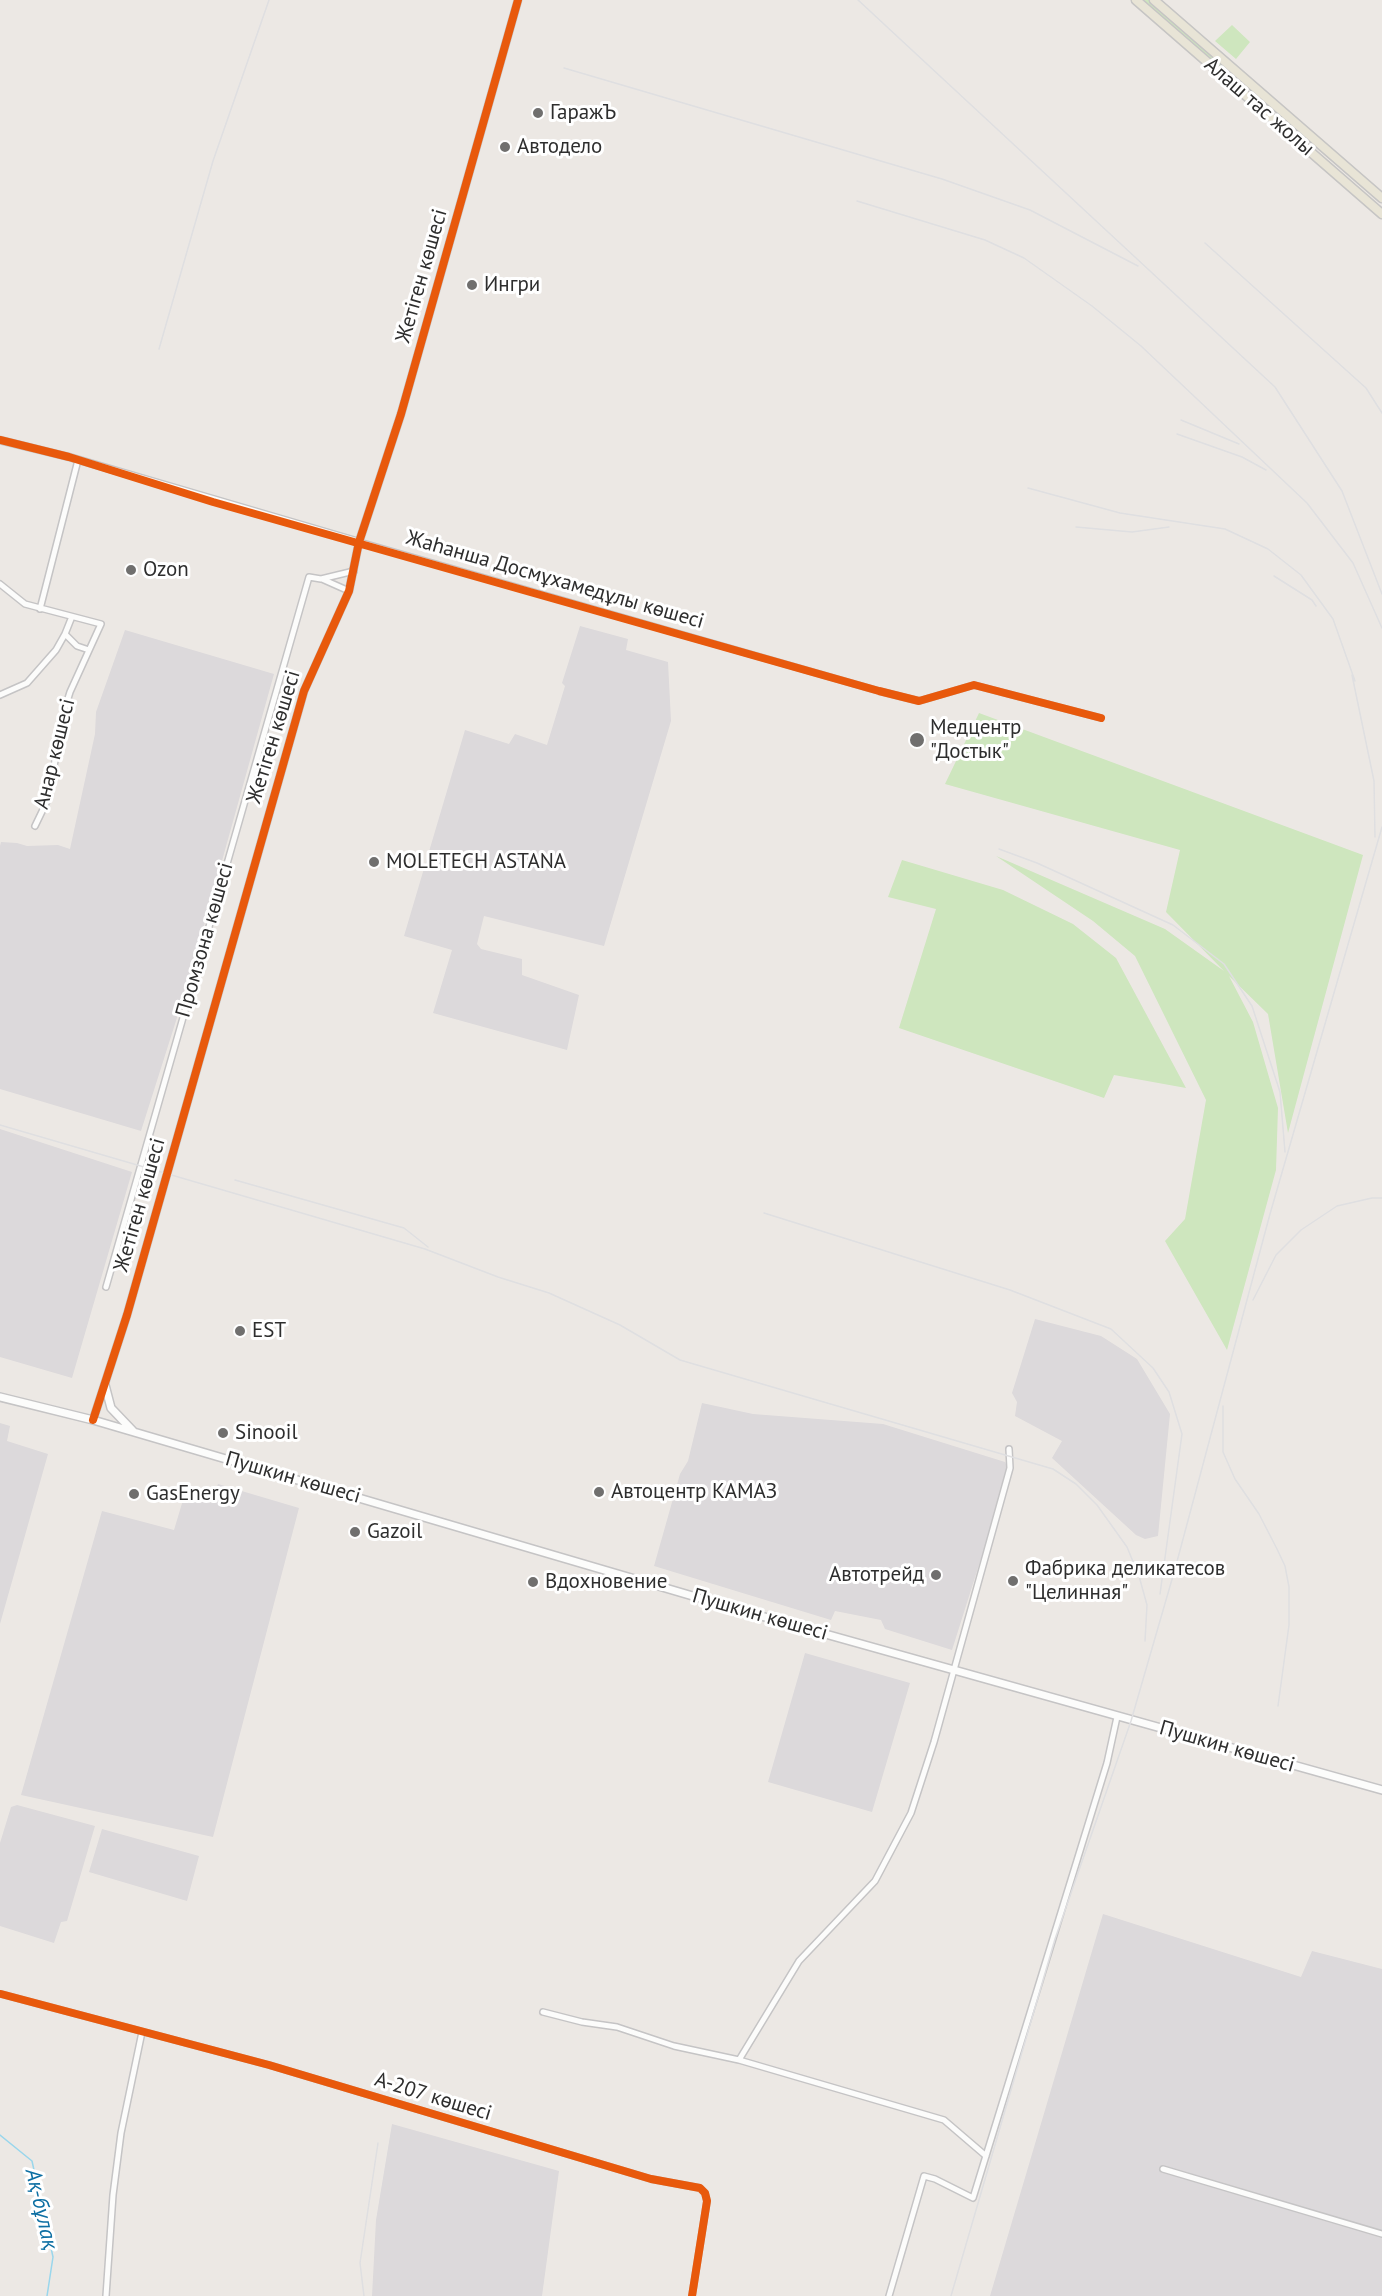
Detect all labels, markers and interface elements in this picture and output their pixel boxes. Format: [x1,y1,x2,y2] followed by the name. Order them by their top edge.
[1199,52,1319,162] street label: Алаш тас жолы
[550,100,616,126] place label: ГаражЪ
[531,106,545,120] marker: ГаражЪ
[517,134,602,160] place label: Автодело
[498,140,512,154] marker: Автодело
[391,206,453,346] street label: Жетіген көшесі
[484,272,540,298] place label: Ингри
[465,278,479,292] marker: Ингри
[403,525,707,635] street label: Жаһанша Досмұхамедұлы көшесі
[143,557,189,583] place label: Ozon
[124,563,138,577] marker: Ozon
[242,667,306,807] street label: Жетіген көшесі
[29,696,81,812] street label: Анар көшесі
[930,715,1021,765] place label: Медцентр "Достык"
[908,731,926,749] marker: Медцентр "Достык"
[386,849,566,875] place label: MOLETECH ASTANA
[367,855,381,869] marker: MOLETECH ASTANA
[171,860,239,1020] street label: Промзона көшесі
[109,1135,171,1275] street label: Жетіген көшесі
[252,1318,286,1344] place label: EST
[233,1324,247,1338] marker: EST
[235,1420,298,1446] place label: Sinooil
[216,1426,230,1440] marker: Sinooil
[222,1447,364,1509] street label: Пушкин көшесі
[611,1479,777,1505] place label: Автоцентр КАМАЗ
[146,1481,240,1507] place label: GasEnergy
[592,1485,606,1499] marker: Автоцентр КАМАЗ
[127,1487,141,1501] marker: GasEnergy
[367,1519,422,1545] place label: Gazoil
[348,1525,362,1539] marker: Gazoil
[1025,1556,1225,1606] place label: Фабрика деликатесов "Целинная"
[829,1562,924,1588] place label: Автотрейд
[929,1568,943,1582] marker: Автотрейд
[545,1569,667,1595] place label: Вдохновение
[1006,1574,1020,1588] marker: Фабрика деликатесов "Целинная"
[526,1575,540,1589] marker: Вдохновение
[689,1584,831,1646] street label: Пушкин көшесі
[1156,1716,1298,1778] street label: Пушкин көшесі
[371,2067,495,2127] street label: А-207 көшесі
[19,2166,63,2252] water label: Ақ-бұлақ

